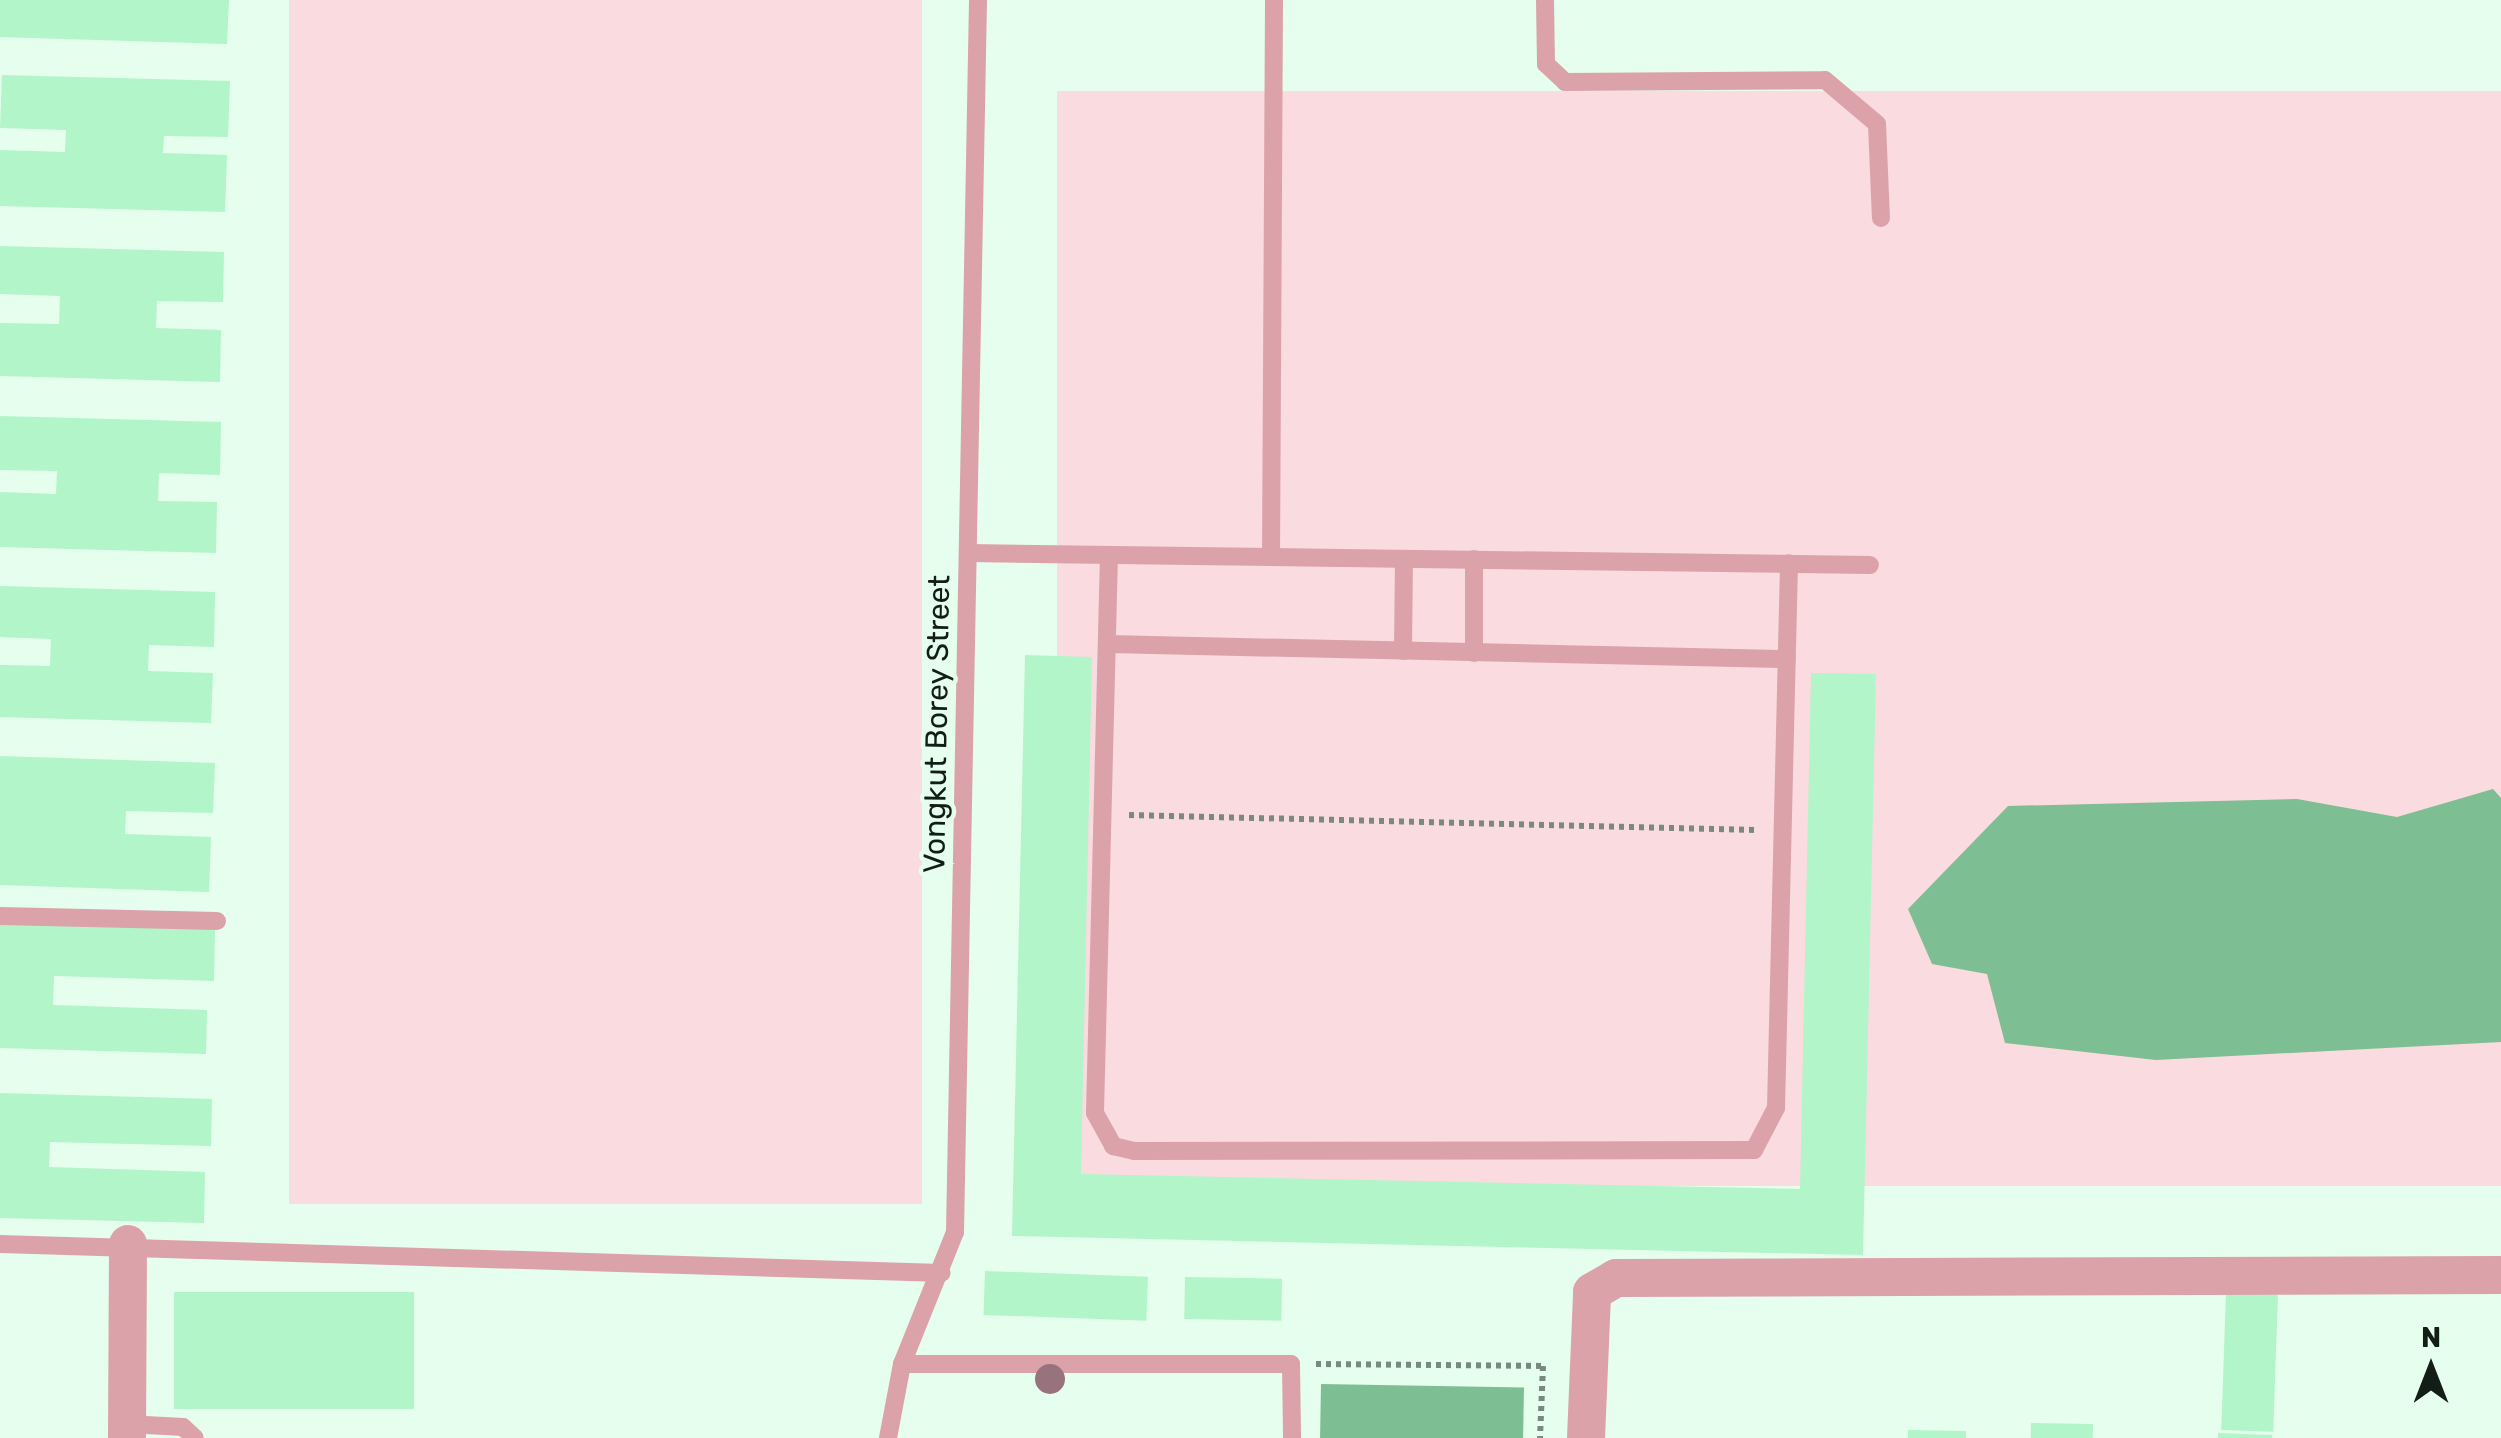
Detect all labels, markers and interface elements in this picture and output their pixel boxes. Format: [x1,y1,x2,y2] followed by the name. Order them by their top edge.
[916,574,958,874] street label: Vongkut Borey Street
[2381,1318,2481,1418] north arrow
[2421,1321,2441,1354] text: N

